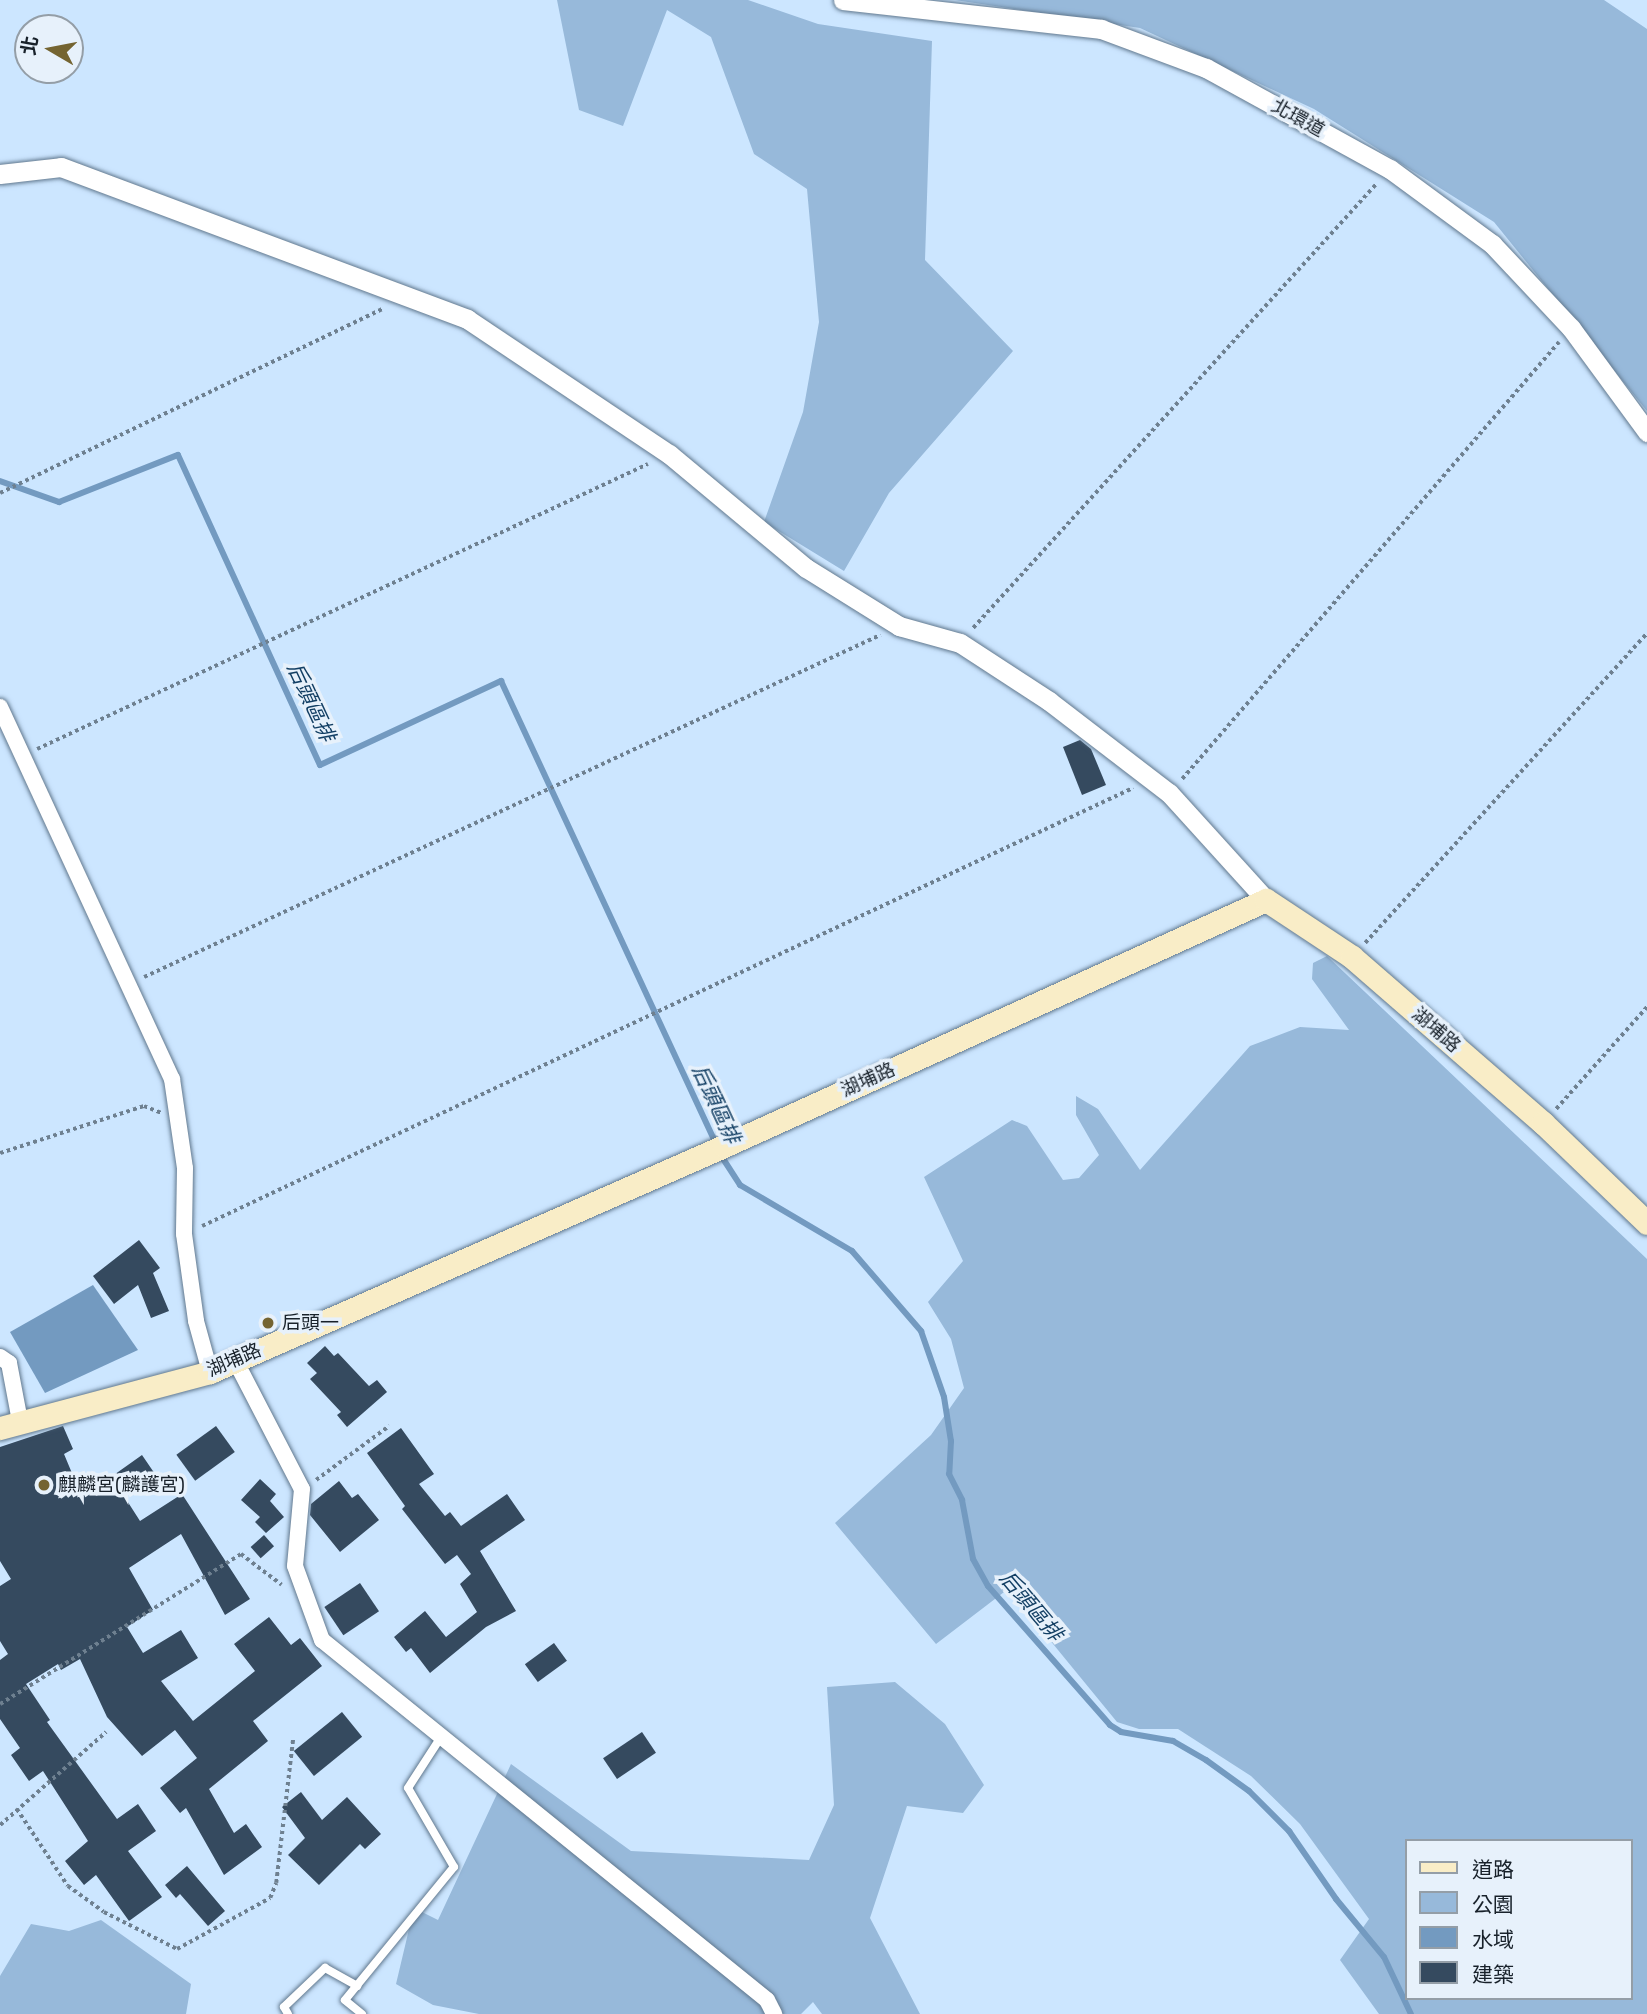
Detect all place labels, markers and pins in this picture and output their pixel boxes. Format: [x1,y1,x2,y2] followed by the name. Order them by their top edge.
[282,1312,339,1334] place label: 后頭一
[260,1315,276,1331] marker: 后頭一
[58,1474,185,1496] place label: 麒麟宮(麟護宮)
[36,1477,52,1493] marker: 麒麟宮(麟護宮)

